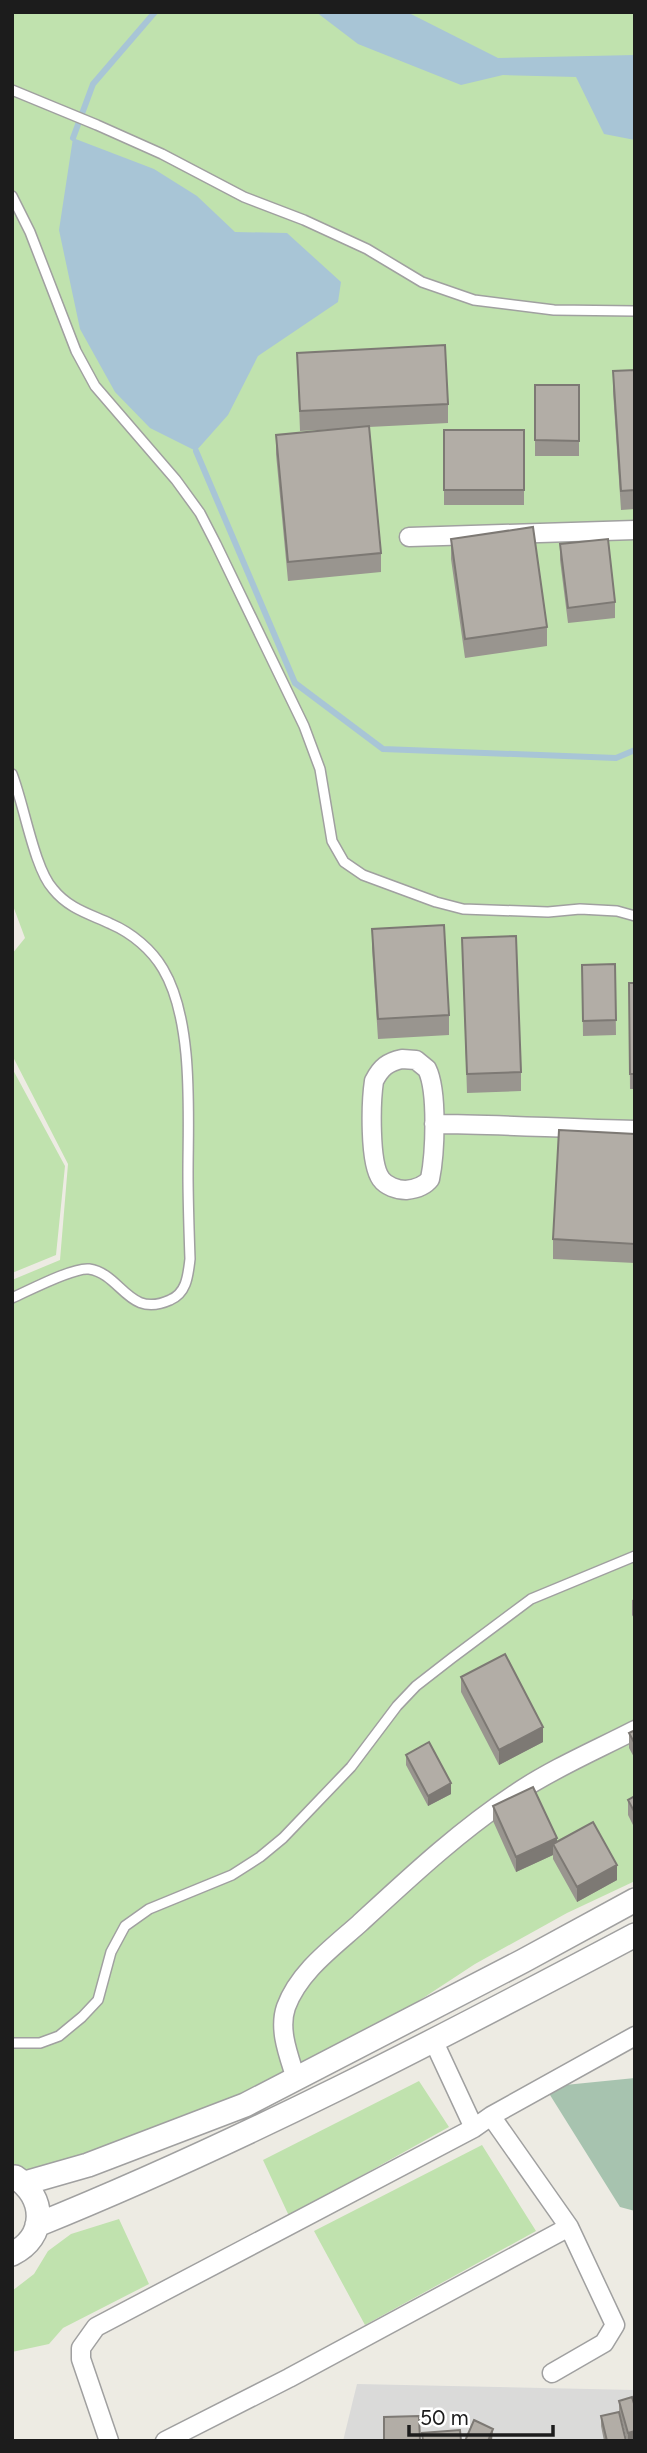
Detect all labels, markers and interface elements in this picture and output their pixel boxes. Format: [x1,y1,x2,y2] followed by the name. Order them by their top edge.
[409,2394,552,2438] scale bar
[420,2405,469,2430] text: 50 m

